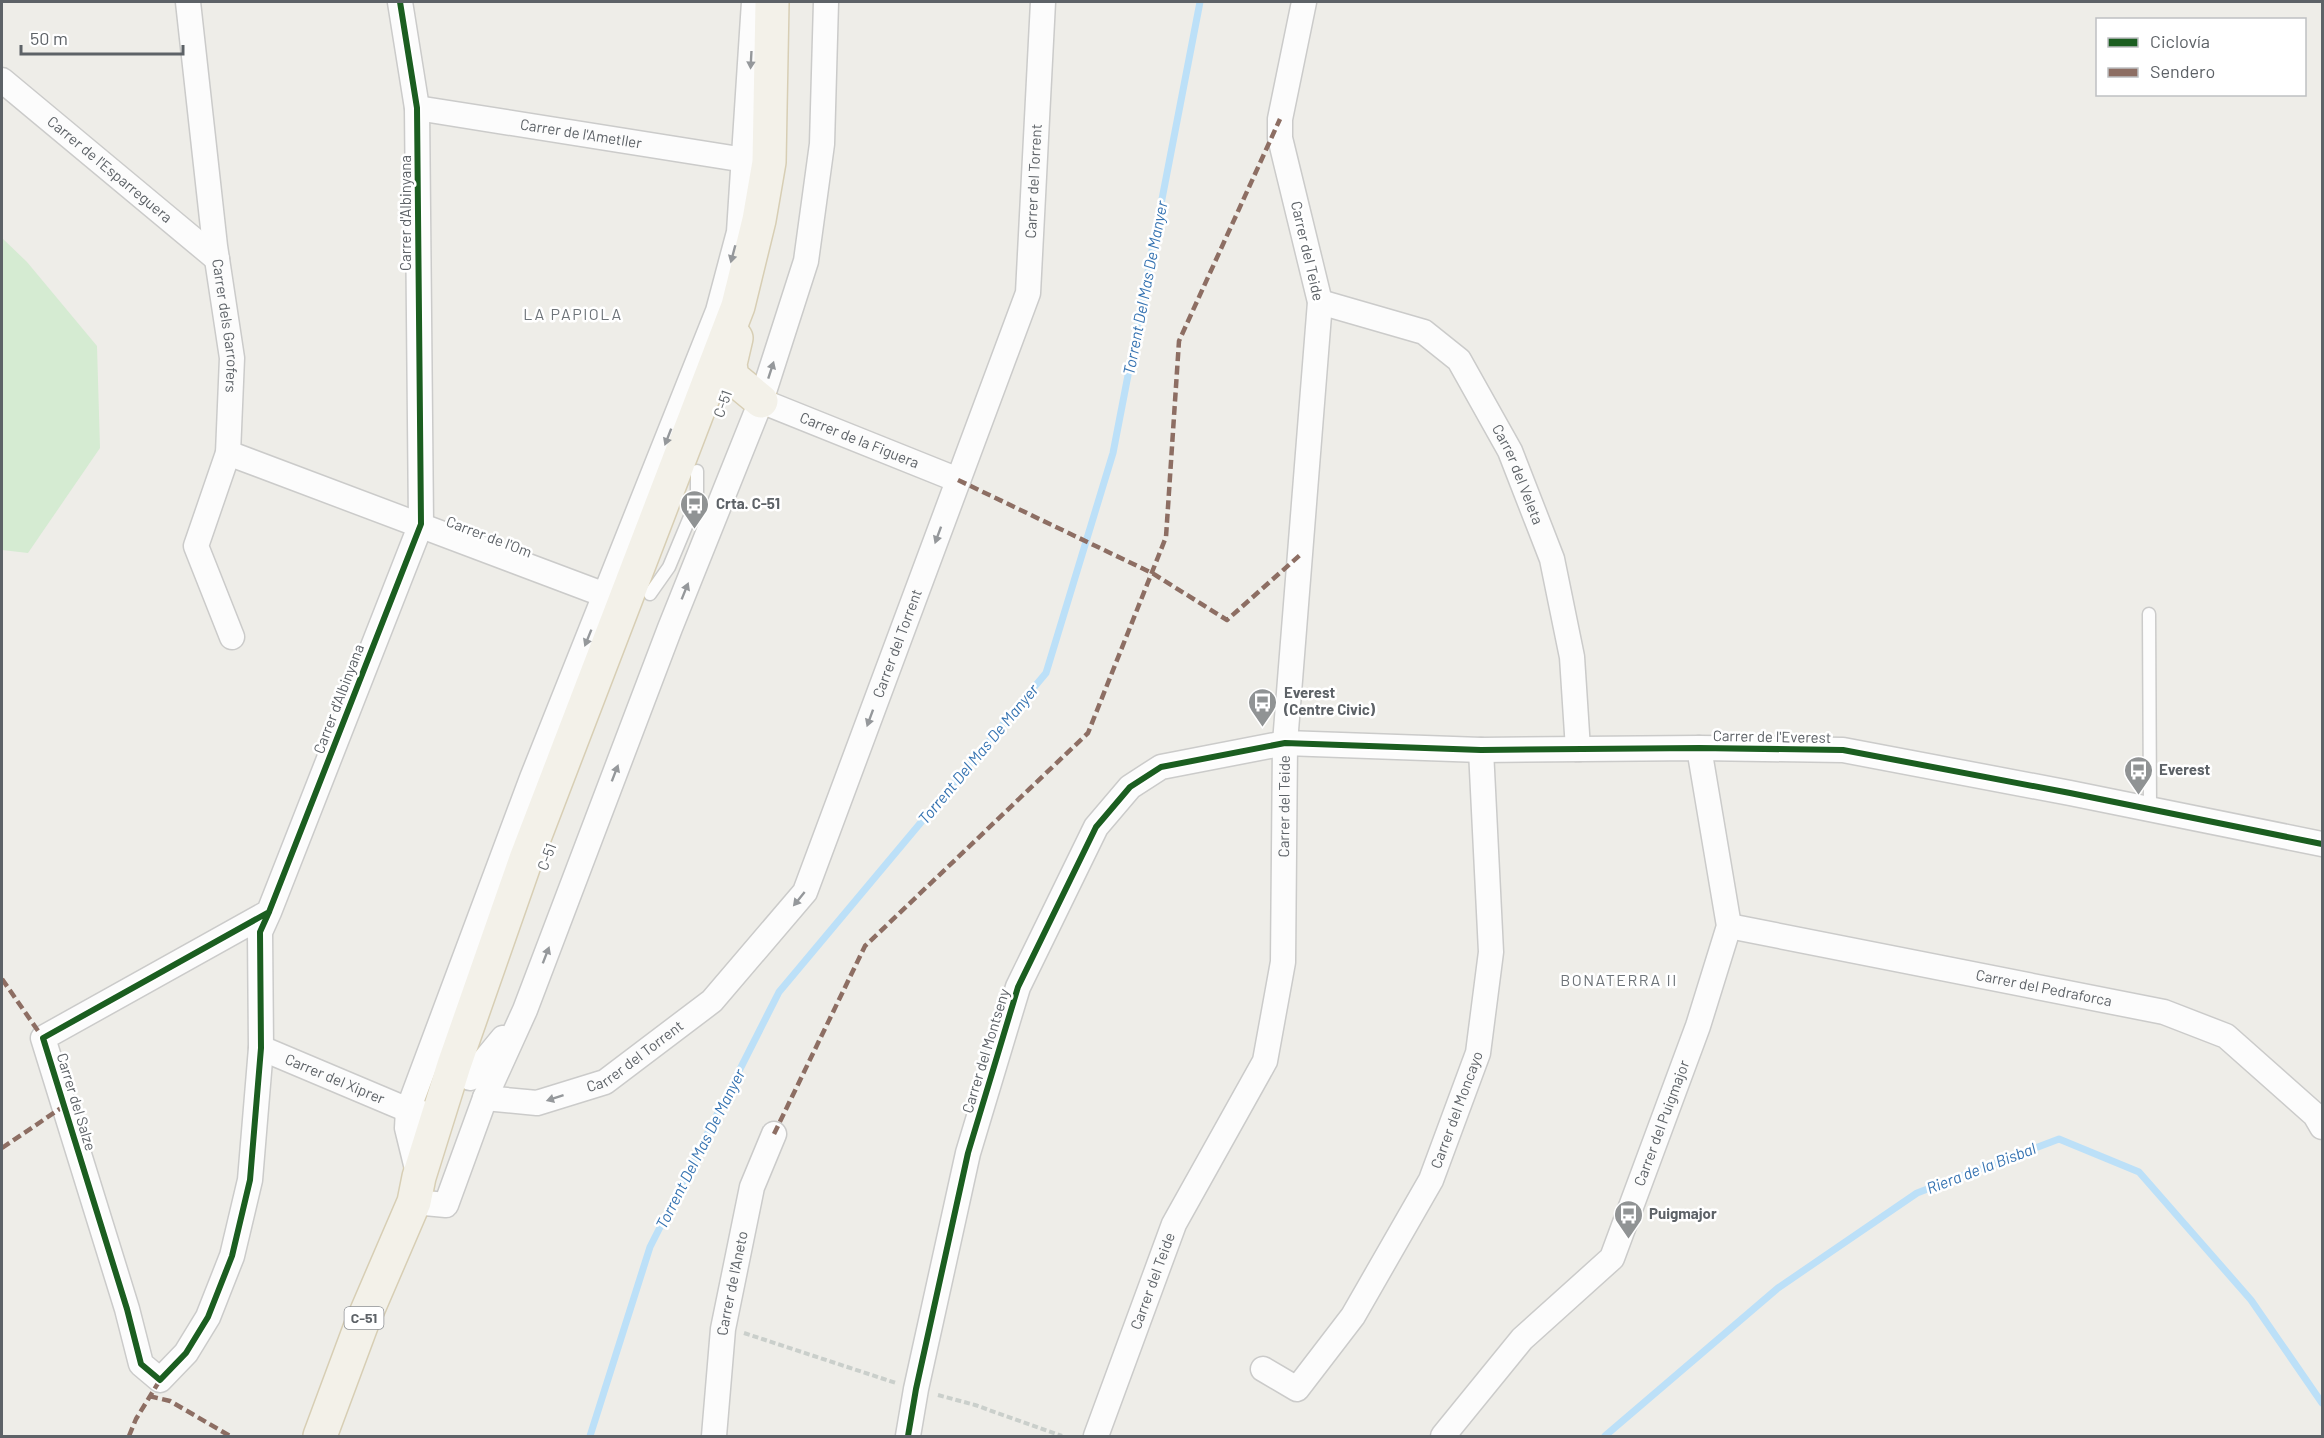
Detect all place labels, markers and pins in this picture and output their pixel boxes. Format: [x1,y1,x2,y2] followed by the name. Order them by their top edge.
[679,488,711,530] bus stop icon: Crta. C-51
[716,494,780,512] place label: Crta. C-51
[1283,683,1376,718] place label: Everest (Centre Civic)
[1247,686,1279,728] bus stop icon: Everest (Centre Civic)
[2122,754,2154,796] bus stop icon: Everest
[2159,760,2210,778] place label: Everest
[1612,1198,1644,1240] bus stop icon: Puigmajor
[1649,1204,1717,1222] place label: Puigmajor

